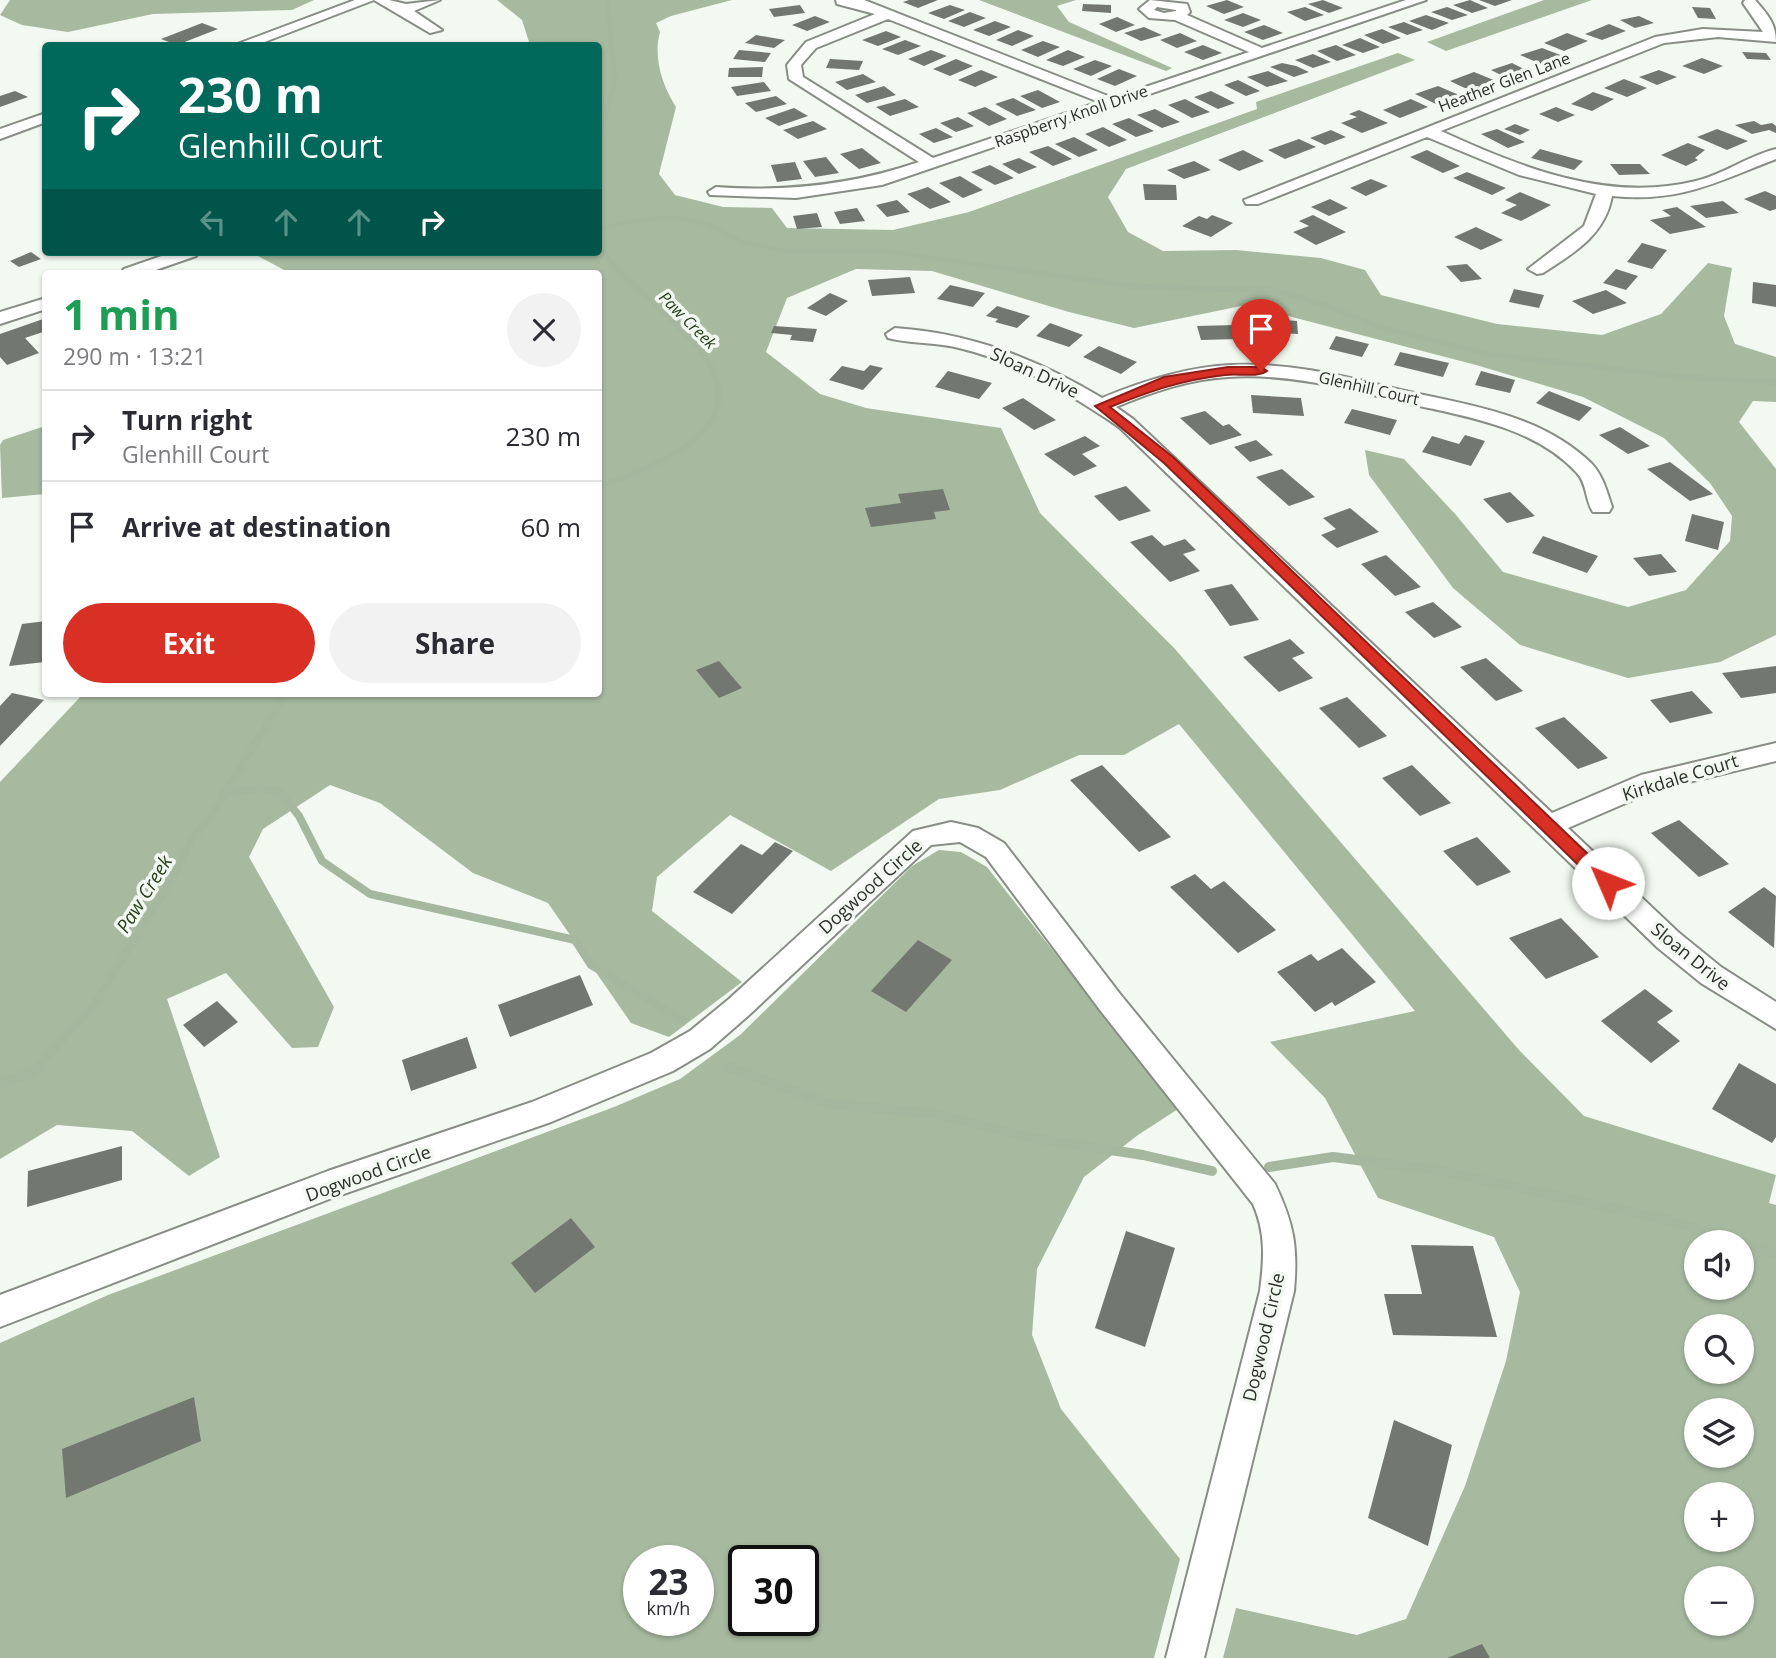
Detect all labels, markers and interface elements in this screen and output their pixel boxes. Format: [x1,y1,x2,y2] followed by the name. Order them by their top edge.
[1435,47,1573,117] street label: Heather Glen Lane
[178,61,323,127] text: 230 m
[63,70,154,161] icon: right
[991,79,1151,153] street label: Raspberry Knoll Drive
[178,124,383,167] text: Glenhill Court
[194,203,232,241] icon: left
[267,203,305,241] icon: ahead
[340,203,378,241] icon: ahead
[413,203,451,241] icon: right
[63,285,180,342] text: 1 min
[654,286,722,354] water label: Paw Creek
[507,293,581,367] button: close
[1231,299,1291,371] pin
[1242,310,1280,348] icon: arrive
[63,340,206,372] text: 290 m · 13:21
[987,341,1083,403] street label: Sloan Drive
[1317,366,1422,410] street label: Glenhill Court
[122,402,253,438] text: Turn right
[63,417,101,455] icon: right
[506,418,581,454] text: 230 m
[122,438,269,470] text: Glenhill Court
[63,508,101,546] icon: arrive
[122,509,391,545] text: Arrive at destination
[520,509,581,545] text: 60 m
[63,603,315,683] button: Exit
[329,603,581,683] button: Share
[1619,748,1741,806] street label: Kirkdale Court
[813,833,927,939] street label: Dogwood Circle
[1571,846,1645,920] position arrow
[110,850,178,938] water label: Paw Creek
[1647,917,1735,995] street label: Sloan Drive
[302,1139,434,1207] street label: Dogwood Circle
[1684,1230,1754,1636] map controls
[1684,1230,1754,1300] button: sound
[1237,1270,1289,1404] street label: Dogwood Circle
[1684,1314,1754,1384] button: search
[1684,1398,1754,1468] button: layers
[1684,1482,1754,1552] button: +
[728,1545,819,1636] speed limit sign: 30
[648,1558,689,1605] text: 23
[1684,1566,1754,1636] button: −
[647,1596,690,1620] text: km/h

